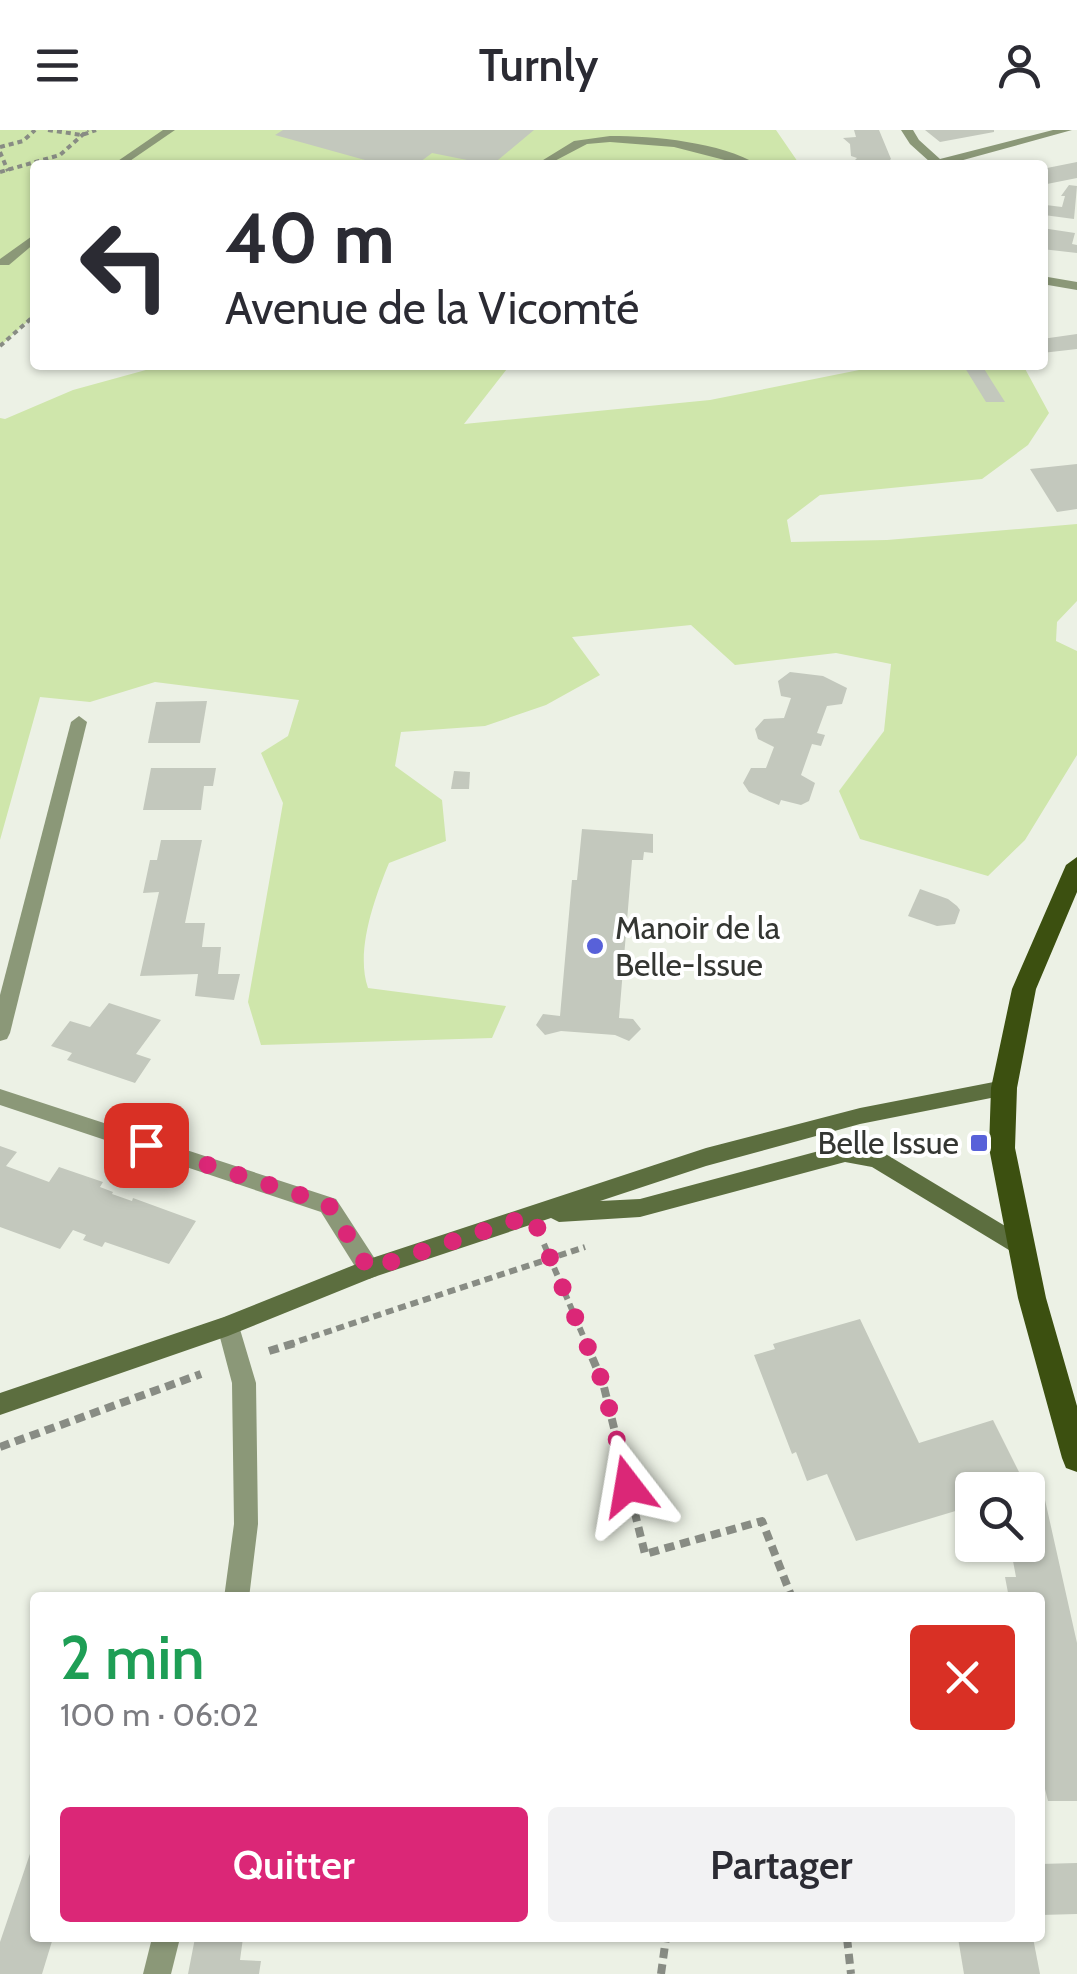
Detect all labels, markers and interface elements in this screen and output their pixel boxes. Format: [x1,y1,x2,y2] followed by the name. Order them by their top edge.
[30,38,85,93] icon: menu
[479,38,598,92] text: Turnly
[992,38,1047,93] icon: person
[225,195,394,281] text: 40 m
[60,200,190,330] icon: left
[225,281,639,335] text: Avenue de la Vicomté
[615,908,781,984] place label: Manoir de la Belle-Issue
[584,935,606,957] marker: Manoir de la Belle-Issue
[104,1103,189,1188] pin
[119,1118,174,1173] icon: arrive
[817,1123,959,1162] place label: Belle Issue
[968,1132,990,1154] marker: Belle Issue
[576,1434,680,1538] position arrow
[955,1472,1045,1562] map controls
[955,1472,1045,1562] button: search
[60,1621,205,1694] text: 2 min
[910,1625,1015,1730] button: close
[60,1695,259,1734] text: 100 m · 06:02
[60,1807,528,1922] button: Quitter
[548,1807,1015,1922] button: Partager

